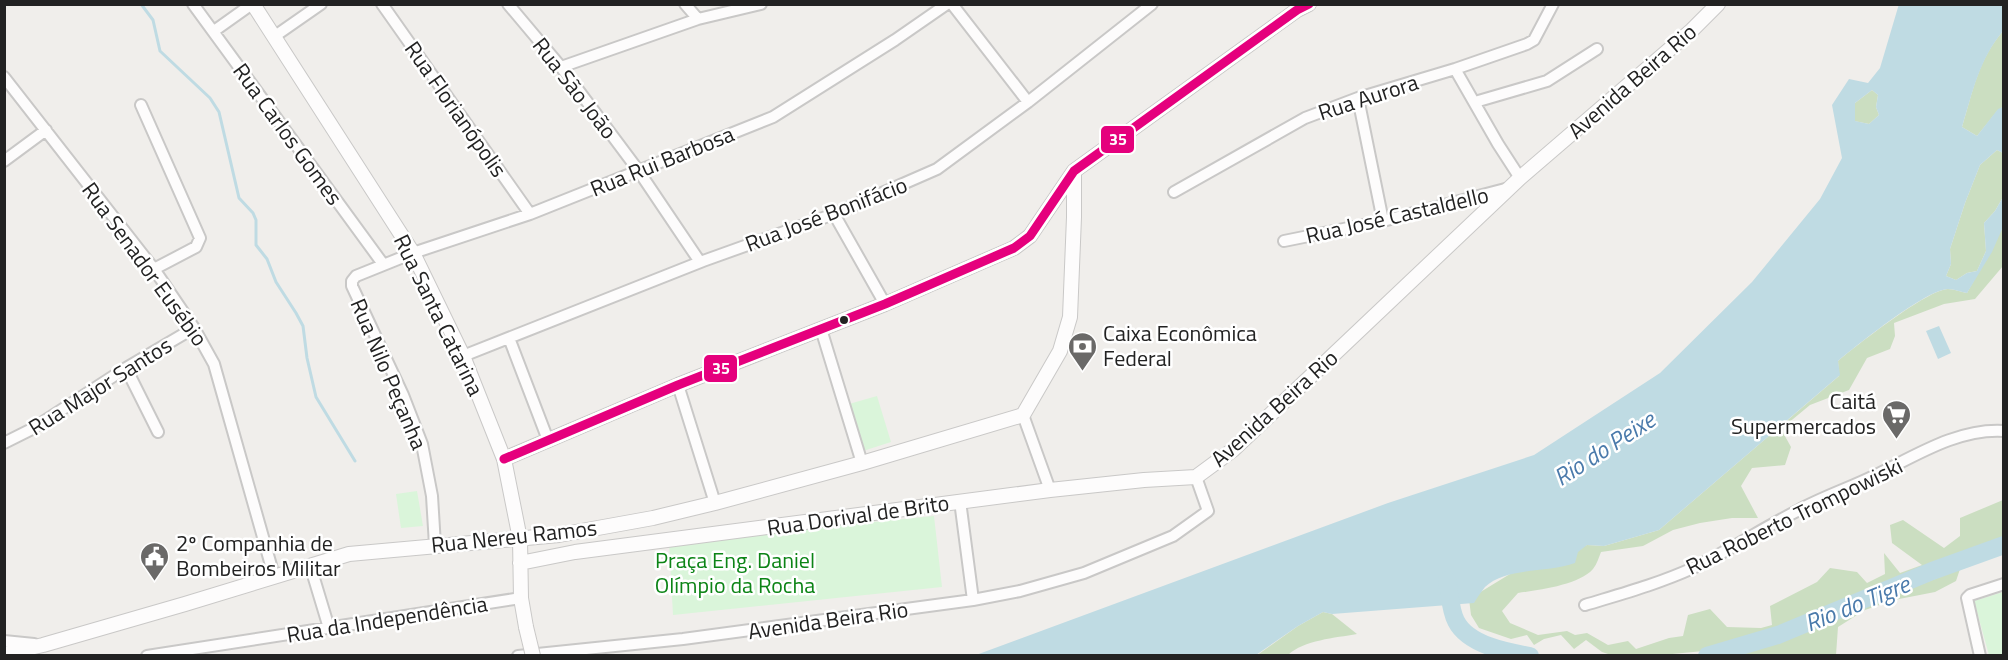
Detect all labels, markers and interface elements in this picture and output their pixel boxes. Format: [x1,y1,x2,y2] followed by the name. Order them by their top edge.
[1560,15,1704,147] street label: Avenida Beira Rio
[524,30,626,146] street label: Rua São João
[396,34,516,184] street label: Rua Florianópolis
[225,56,351,212] street label: Rua Carlos Gomes
[1314,65,1422,129] street label: Rua Aurora
[585,117,739,205] street label: Rua Rui Barbosa
[1100,125,1135,154] line badge: 35
[1109,127,1127,151] text: 35
[740,167,912,261] street label: Rua José Bonifácio
[74,175,216,353] street label: Rua Senador Eusébio
[1302,177,1492,253] street label: Rua José Castaldello
[385,228,493,402] street label: Rua Santa Catarina
[342,293,436,455] street label: Rua Nilo Peçanha
[838,314,850,326] unlabelled marker
[1103,316,1257,375] place label: Caixa Econômica Federal
[22,328,178,444] street label: Rua Major Santos
[1066,330,1098,372] bank icon: Caixa Econômica Federal
[1203,341,1345,475] street label: Avenida Beira Rio
[703,354,738,383] line badge: 35
[712,356,730,380] text: 35
[1731,384,1876,443] place label: Caitá Supermercados
[1881,398,1913,440] supermarket icon: Caitá Supermercados
[1546,401,1663,494] water label: Rio do Peixe
[1680,449,1908,583] street label: Rua Roberto Trompowiski
[765,485,951,545] street label: Rua Dorival de Brito
[429,510,599,562] street label: Rua Nereu Ramos
[176,526,341,585] place label: 2º Companhia de Bombeiros Militar
[139,540,171,582] public building icon: 2º Companhia de Bombeiros Militar
[655,543,815,602] park label: Praça Eng. Daniel Olímpio da Rocha
[1799,565,1917,640] water label: Rio do Tigre
[284,586,490,652] street label: Rua da Independência
[746,592,910,648] street label: Avenida Beira Rio

